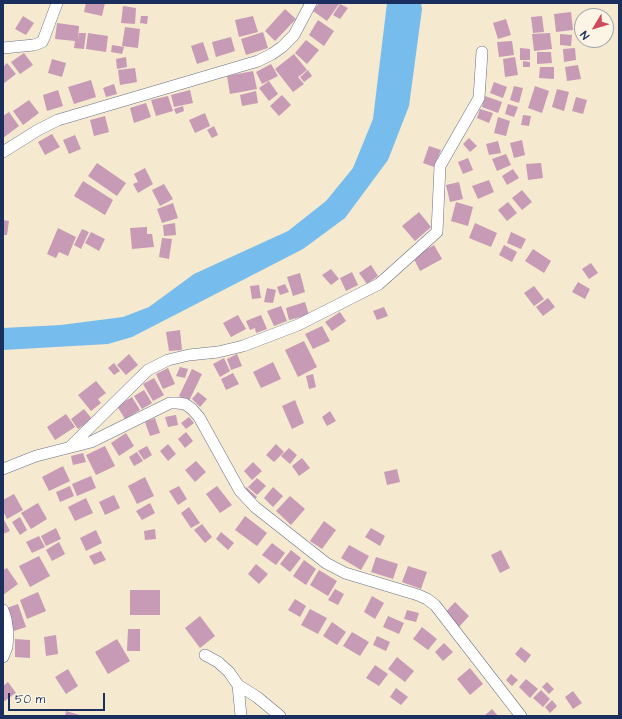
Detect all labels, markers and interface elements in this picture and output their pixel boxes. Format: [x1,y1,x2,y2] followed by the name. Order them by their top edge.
[574,8,614,48] north arrow
[577,28,593,42] text: N
[10,685,107,711] scale bar
[15,691,45,708] text: 50 m

